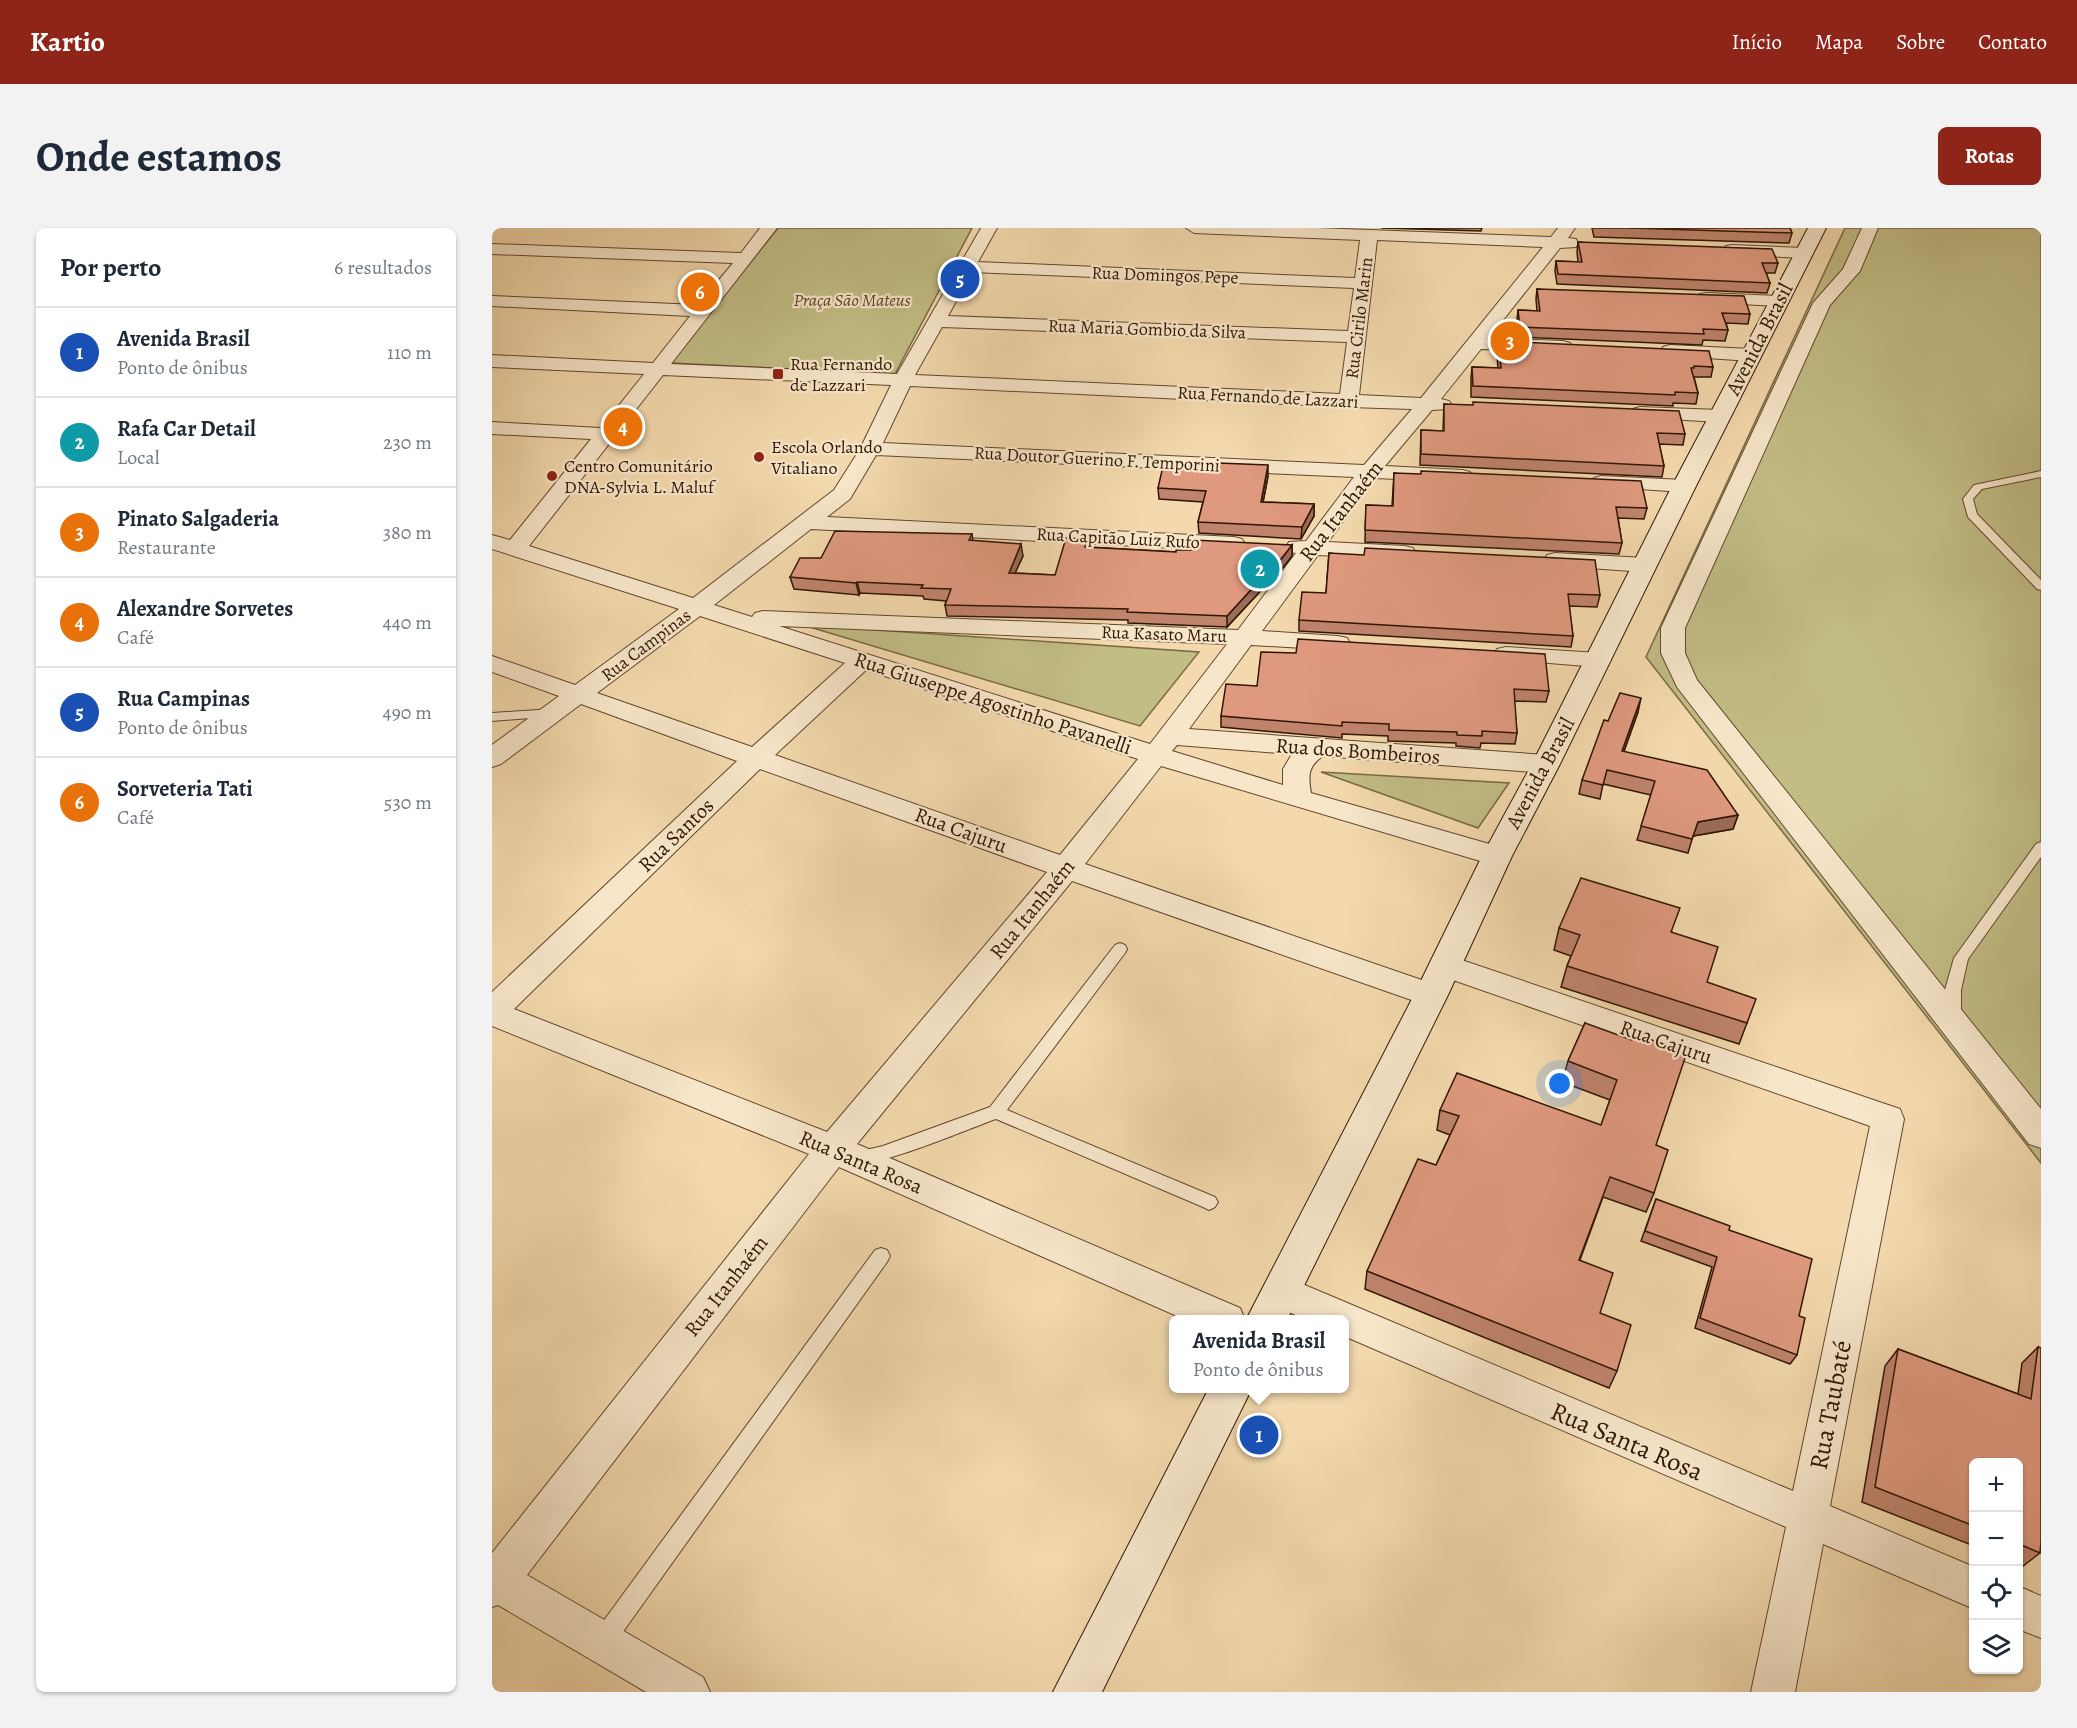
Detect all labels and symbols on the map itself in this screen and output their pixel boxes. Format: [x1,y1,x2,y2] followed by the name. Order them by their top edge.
[940,256,980,302] pin: 5
[1340,256,1378,380] street label: Rua Cirilo Marin
[1091,260,1239,290] street label: Rua Domingos Pepe
[680,270,720,314] pin: 6
[1718,278,1799,401] street label: Avenida Brasil
[793,288,911,312] park label: Praça São Mateus
[1047,314,1247,344] street label: Rua Maria Gombio da Silva
[1490,318,1530,364] pin: 3
[790,352,892,397] place label: Rua Fernando de Lazzari
[771,367,785,381] marker: Rua Fernando de Lazzari
[1177,380,1359,414] street label: Rua Fernando de Lazzari
[604,404,642,450] pin: 4
[770,435,882,480] place label: Escola Orlando Vitaliano
[973,441,1221,477] street label: Rua Doutor Guerino F. Temporini
[752,450,766,464] marker: Escola Orlando Vitaliano
[564,454,717,499] place label: Centro Comunitário DNA-Sylvia L. Maluf
[1293,455,1389,567] street label: Rua Itanhaém
[545,469,559,483] marker: Centro Comunitário DNA-Sylvia L. Maluf
[1036,522,1200,554] street label: Rua Capitão Luiz Rufo
[1240,546,1280,592] pin: 2
[596,603,696,687] street label: Rua Campinas
[1101,620,1228,648] street label: Rua Kasato Maru
[851,645,1135,761] street label: Rua Giuseppe Agostinho Pavanelli
[1498,712,1581,834] street label: Avenida Brasil
[1275,731,1441,771] street label: Rua dos Bombeiros
[632,792,720,878] street label: Rua Santos
[911,800,1012,860] street label: Rua Cajuru
[983,853,1081,965] street label: Rua Itanhaém
[1616,1013,1717,1071] street label: Rua Cajuru
[1545,1069,1574,1098] your location
[795,1123,927,1201] street label: Rua Santa Rosa
[678,1230,774,1342] street label: Rua Itanhaém
[1801,1337,1860,1473] street label: Rua Taubaté
[1545,1394,1708,1489] street label: Rua Santa Rosa
[1240,1412,1278,1458] pin: 1

